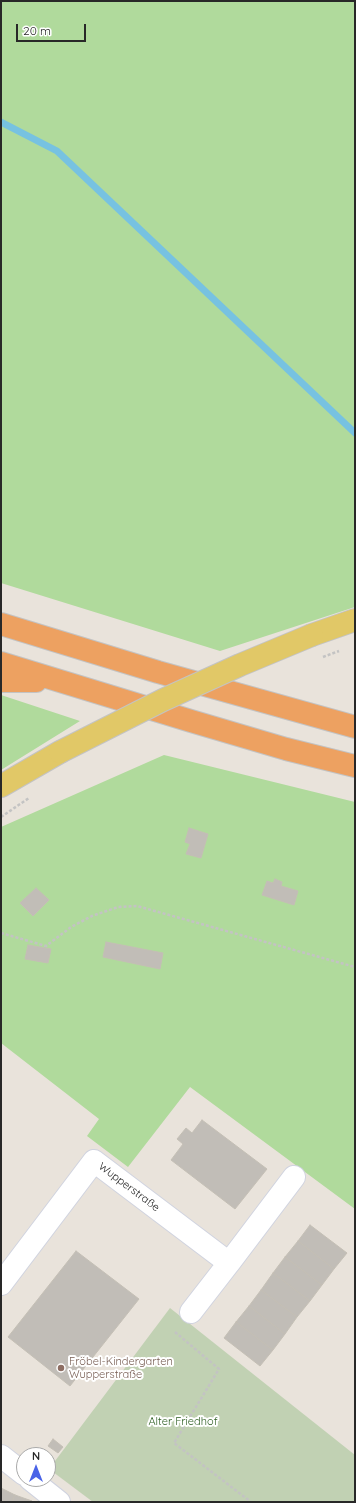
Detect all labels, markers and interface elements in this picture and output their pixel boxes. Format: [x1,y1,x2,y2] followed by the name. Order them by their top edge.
[18,16,88,42] scale bar
[23,23,51,38] text: 20 m
[96,1160,162,1214] street label: Wupperstraße
[69,1355,173,1381] place label: Fröbel-Kindergarten Wupperstraße
[56,1363,66,1373] marker: Fröbel-Kindergarten Wupperstraße
[148,1415,218,1429] park label: Alter Friedhof
[16,1447,56,1487] north arrow
[32,1449,40,1463] text: N

